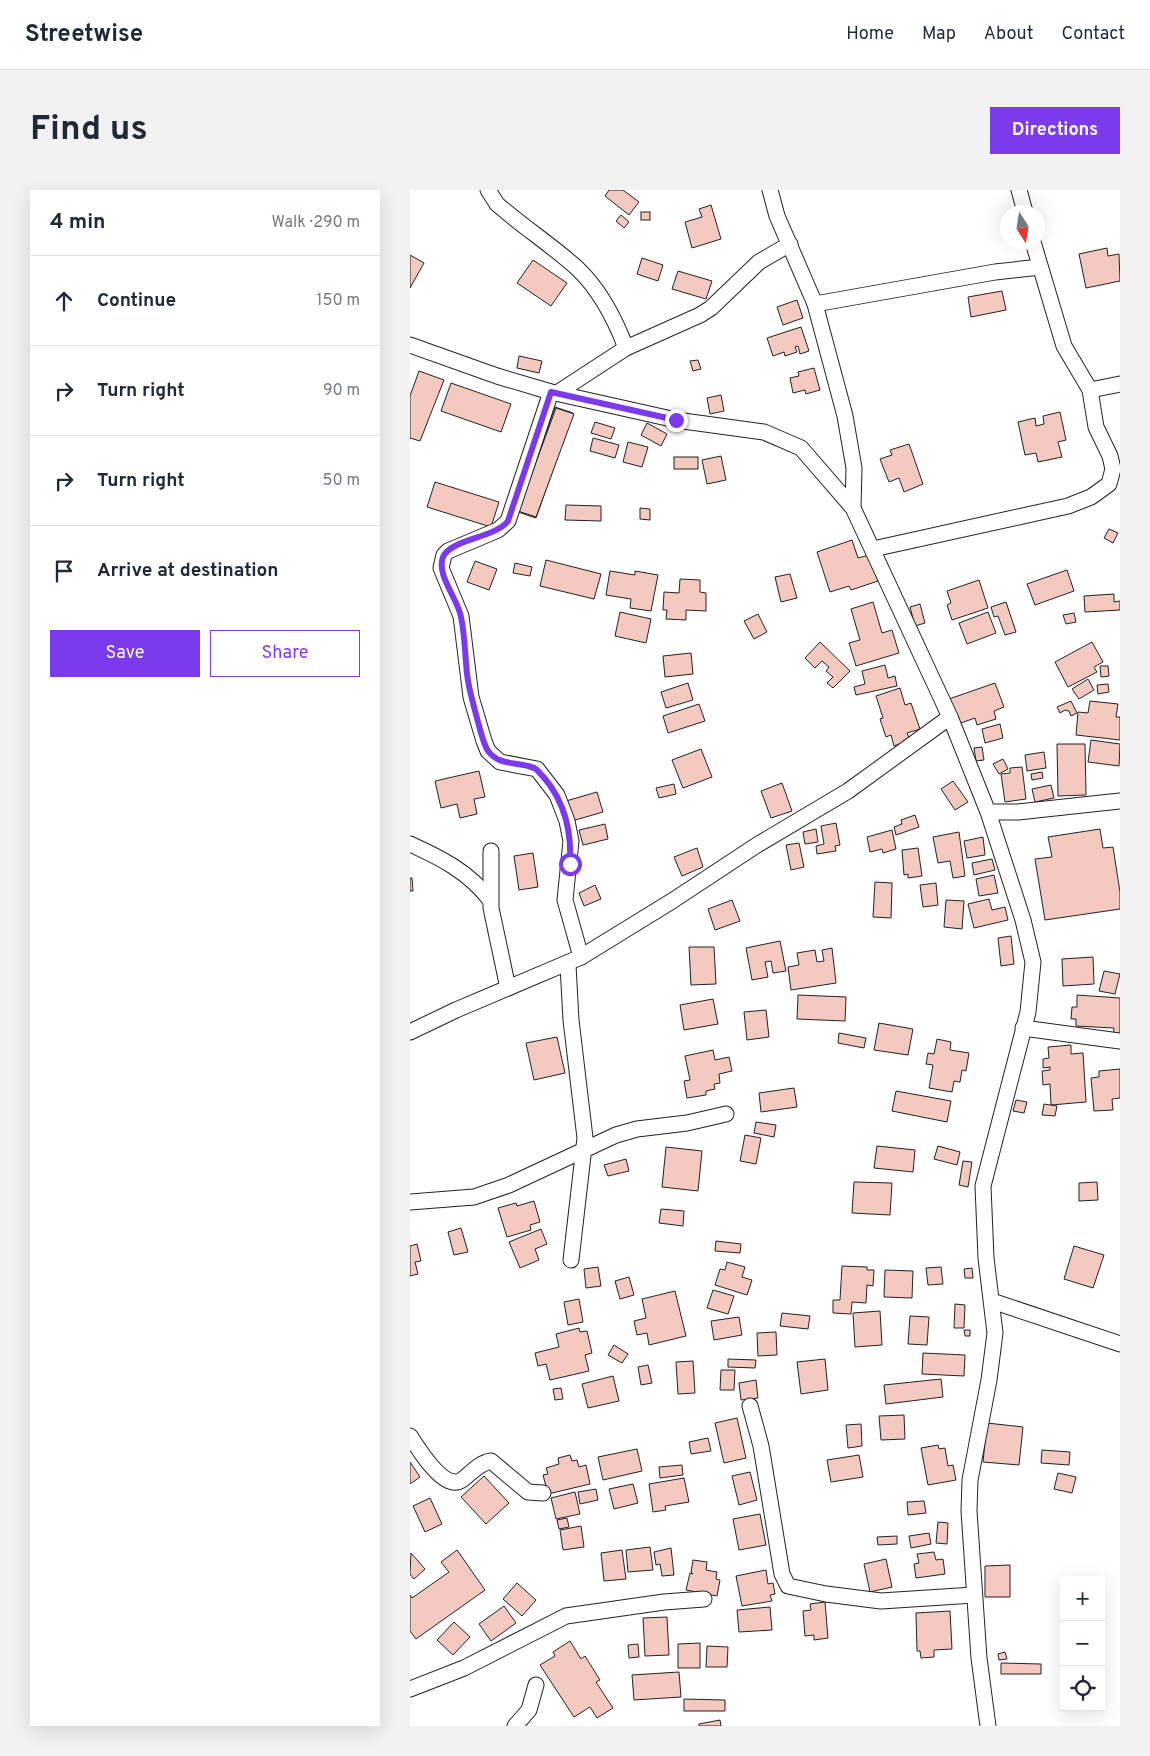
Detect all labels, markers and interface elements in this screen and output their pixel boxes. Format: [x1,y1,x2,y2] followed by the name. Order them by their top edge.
[25,20,143,50] text: Streetwise
[846,23,894,46] text: Home
[922,23,956,46] text: Map
[984,23,1033,46] text: About
[1061,23,1125,46] text: Contact
[990,107,1120,154] button: Directions
[30,108,148,152] text: Find us
[1000,205,1045,250] north arrow
[50,209,106,236] text: 4 min
[272,213,360,233] text: Walk · 290 m
[50,287,78,315] icon: ahead
[97,289,176,313] text: Continue
[317,291,360,311] text: 150 m
[50,377,78,405] icon: right
[97,379,185,403] text: Turn right
[323,381,360,401] text: 90 m
[665,409,688,432] route end
[50,467,78,495] icon: right
[97,469,185,493] text: Turn right
[323,471,360,491] text: 50 m
[50,557,78,585] icon: arrive
[97,559,278,583] text: Arrive at destination
[50,630,200,677] button: Save
[210,630,360,677] button: Share
[559,853,582,876] route start
[1060,1576,1105,1711] map controls
[1060,1576,1105,1621] button: +
[1060,1621,1105,1666] button: −
[1060,1666,1105,1711] button: locate

